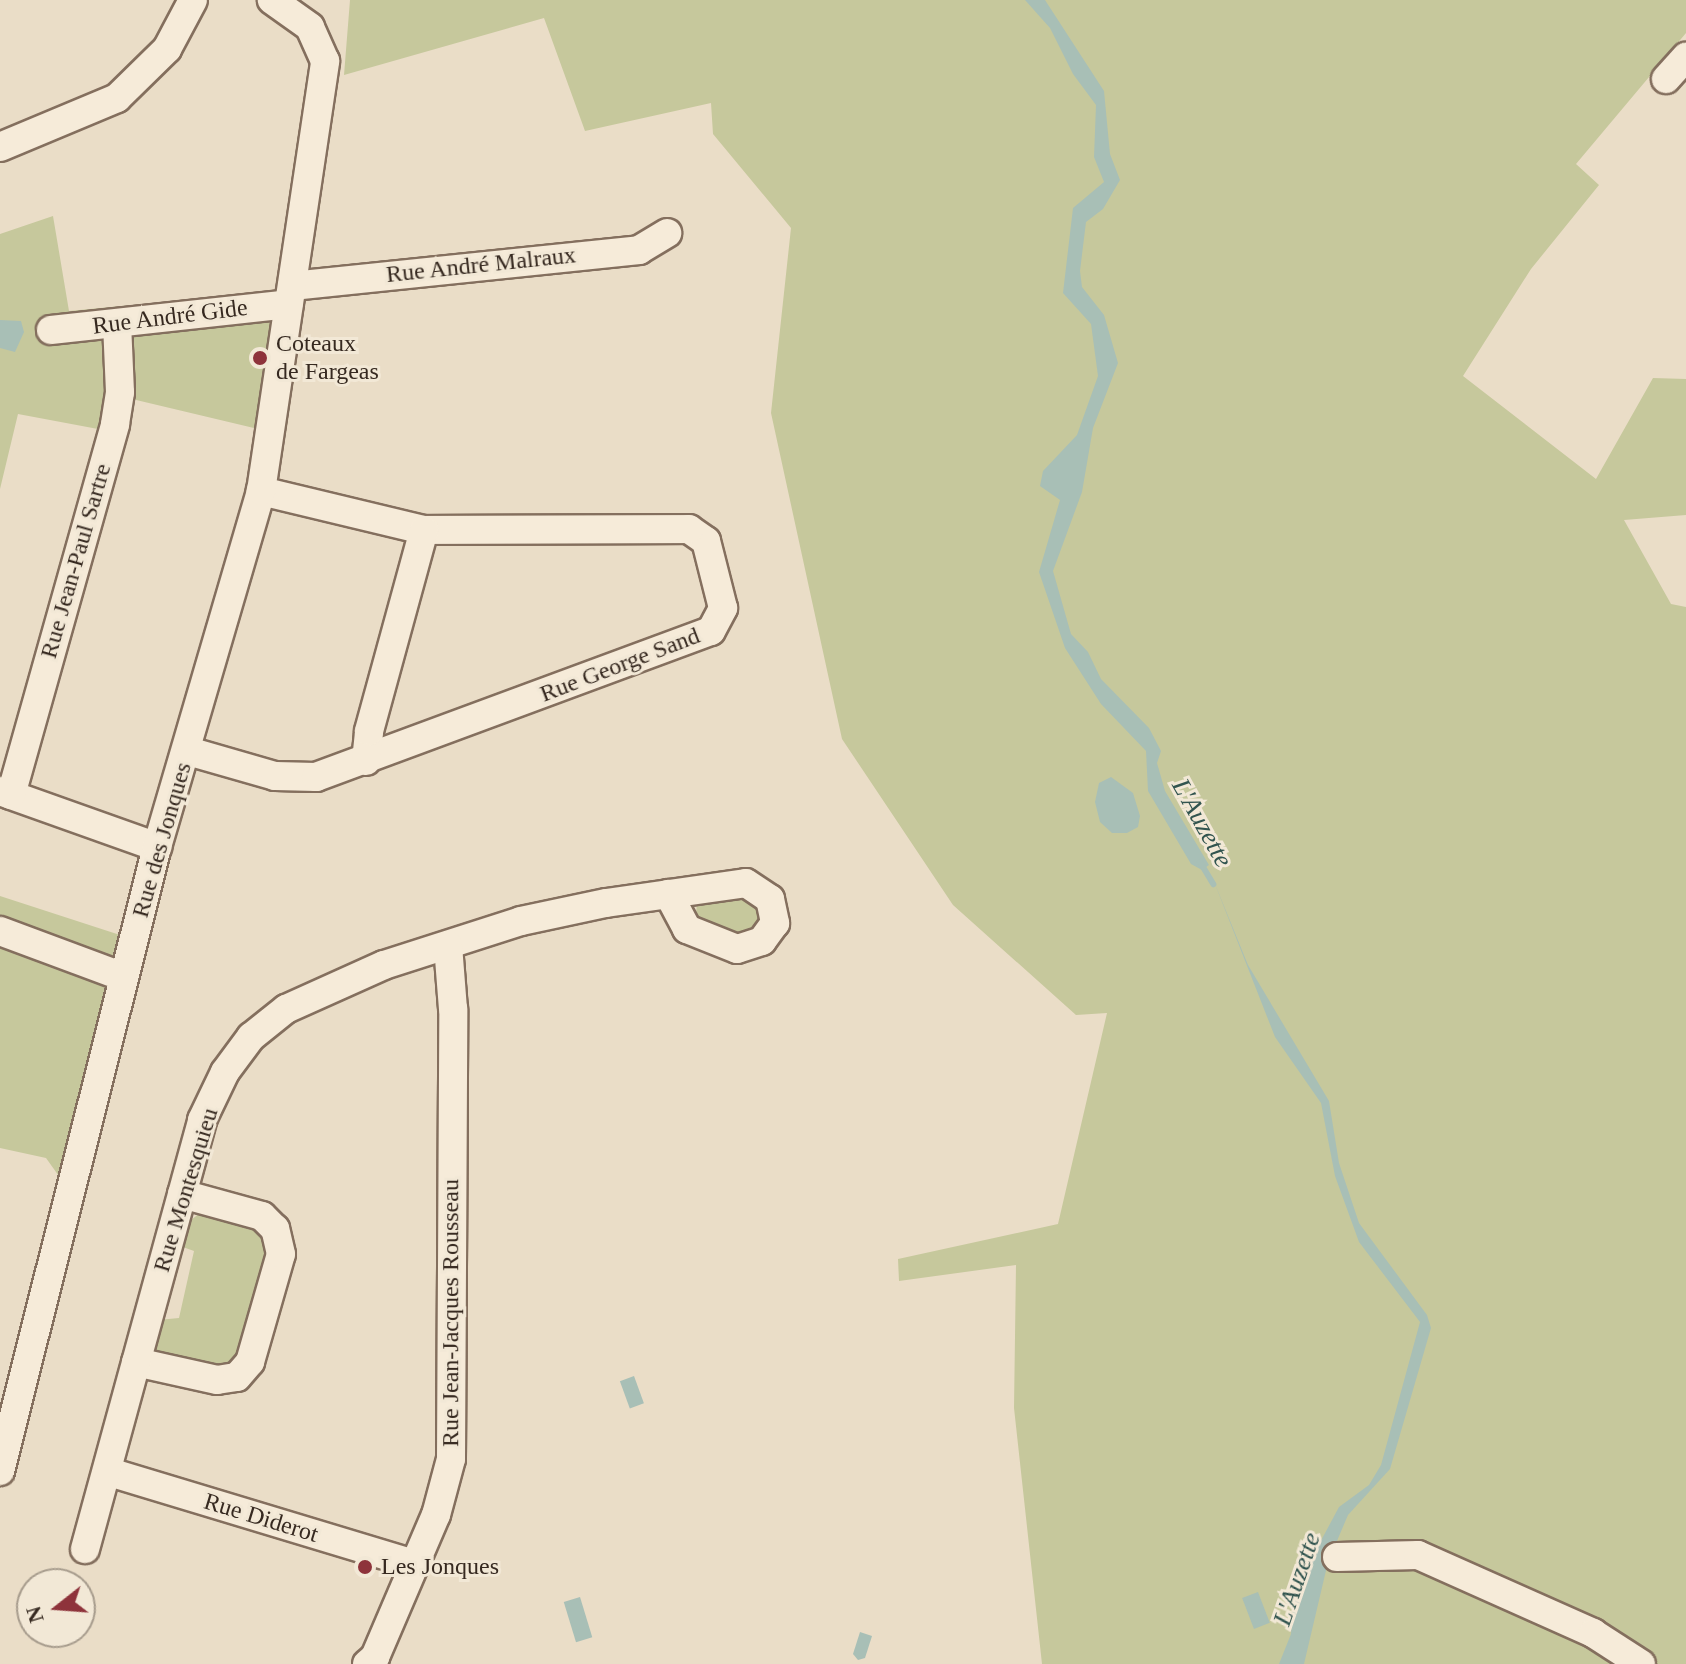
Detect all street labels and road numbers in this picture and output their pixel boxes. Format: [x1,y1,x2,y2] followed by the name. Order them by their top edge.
[384,241,578,289] street label: Rue André Malraux
[90,293,250,341] street label: Rue André Gide
[34,460,118,662] street label: Rue Jean-Paul Sartre
[536,621,704,709] street label: Rue George Sand
[126,759,198,921] street label: Rue des Jonques
[147,1105,225,1275] street label: Rue Montesquieu
[437,1179,465,1447] street label: Rue Jean-Jacques Rousseau
[200,1487,322,1549] street label: Rue Diderot

